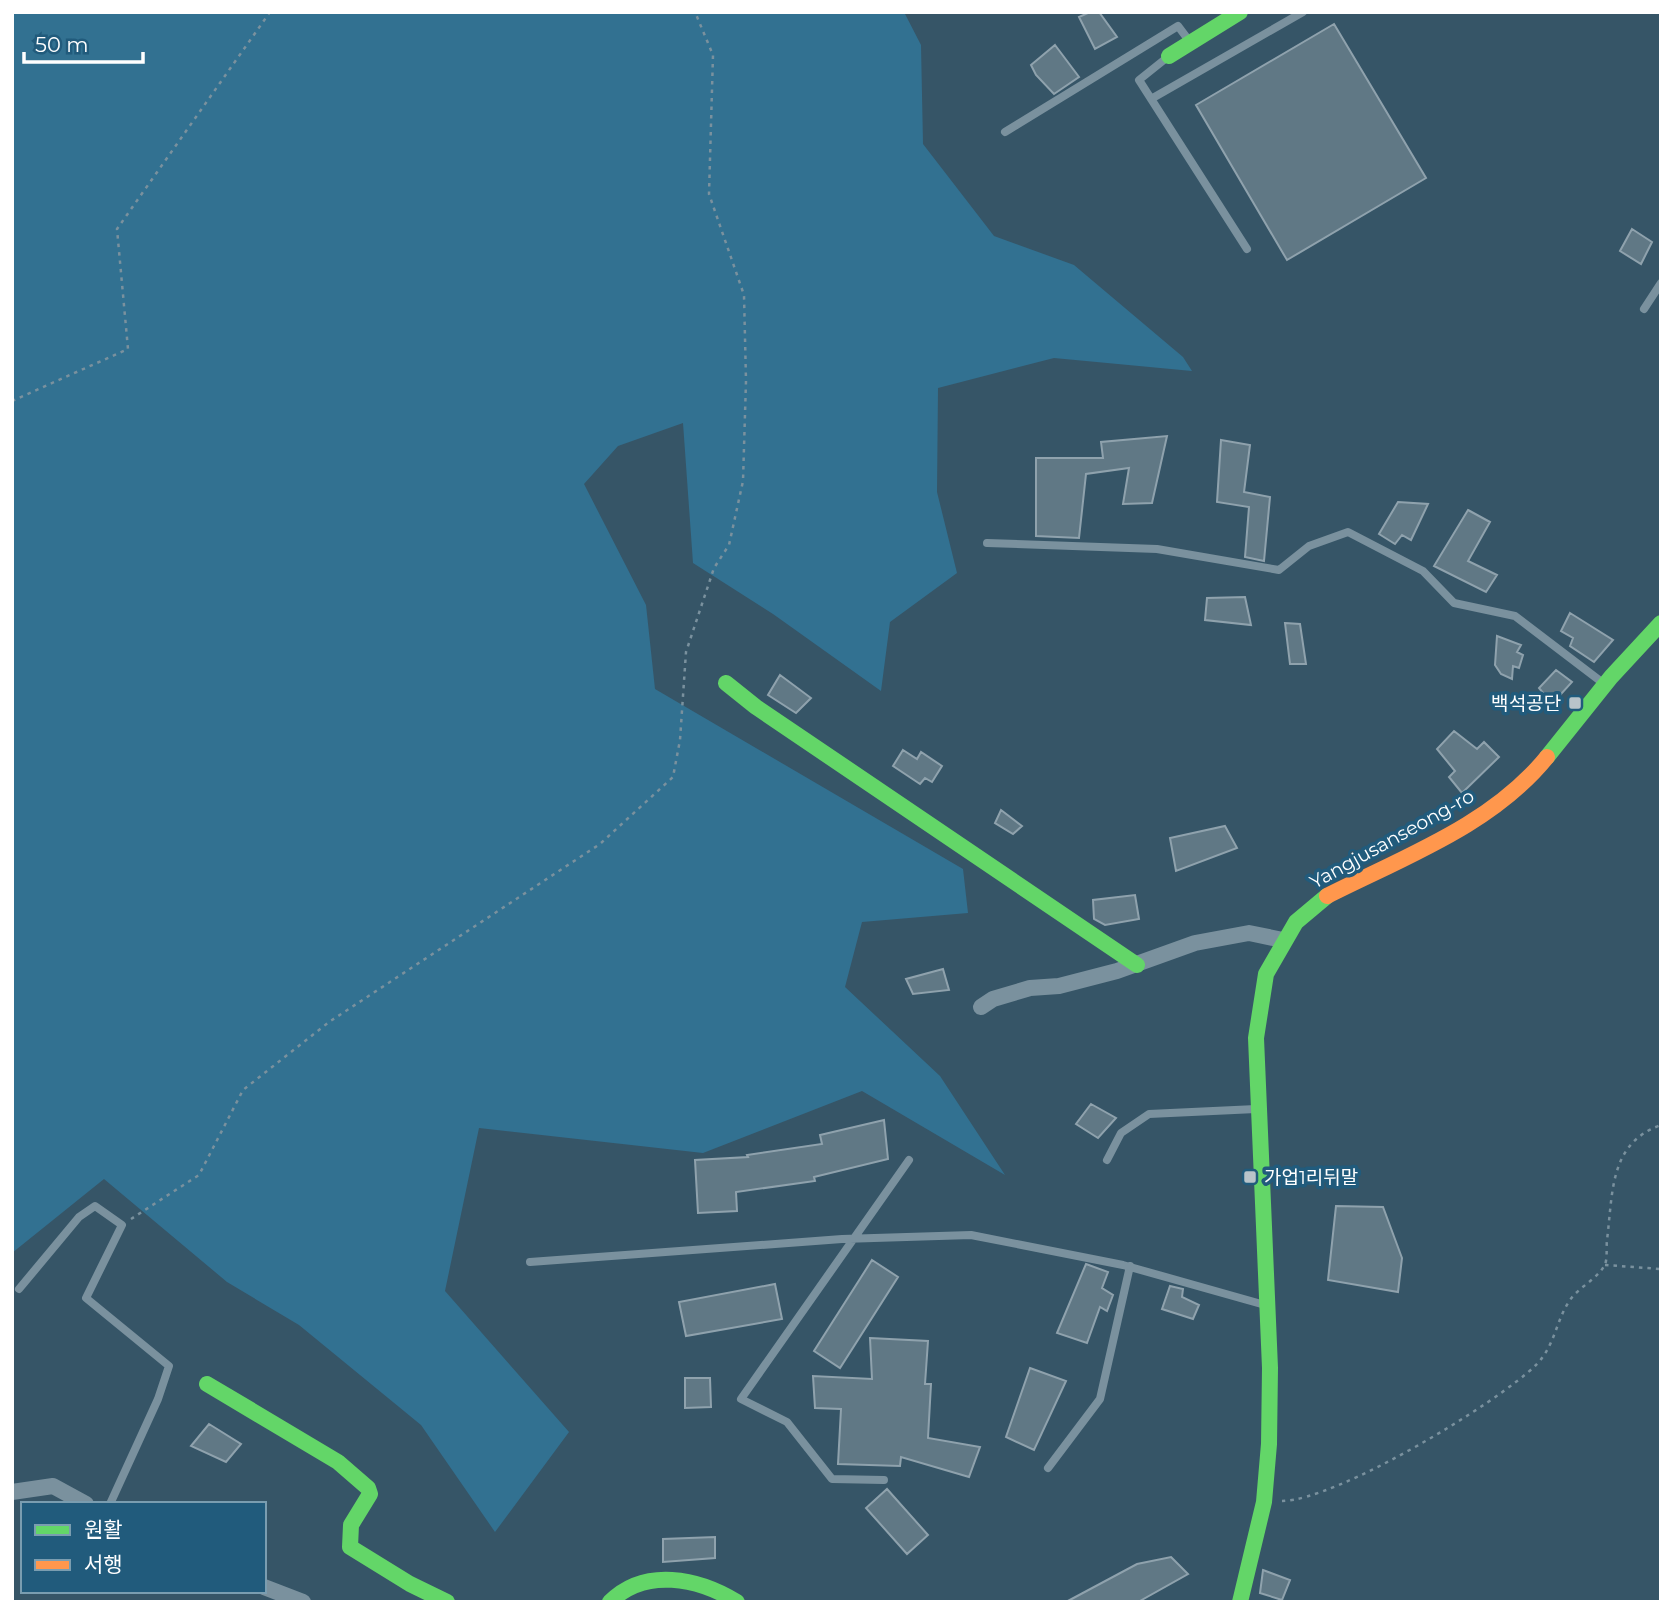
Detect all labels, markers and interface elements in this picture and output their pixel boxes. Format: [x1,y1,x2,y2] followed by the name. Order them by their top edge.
[24,21,144,65] scale bar
[35,32,89,57] text: 50 m
[1491,692,1562,715] place label: 백석공단
[1567,695,1583,711] marker: 백석공단
[1306,784,1478,894] street label: Yangjusanseong-ro
[1264,1166,1358,1189] place label: 가업1리뒤말
[1242,1169,1258,1185] marker: 가업1리뒤말
[21,1502,266,1593] legend
[84,1517,123,1542] text: 원활
[84,1552,123,1577] text: 서행

